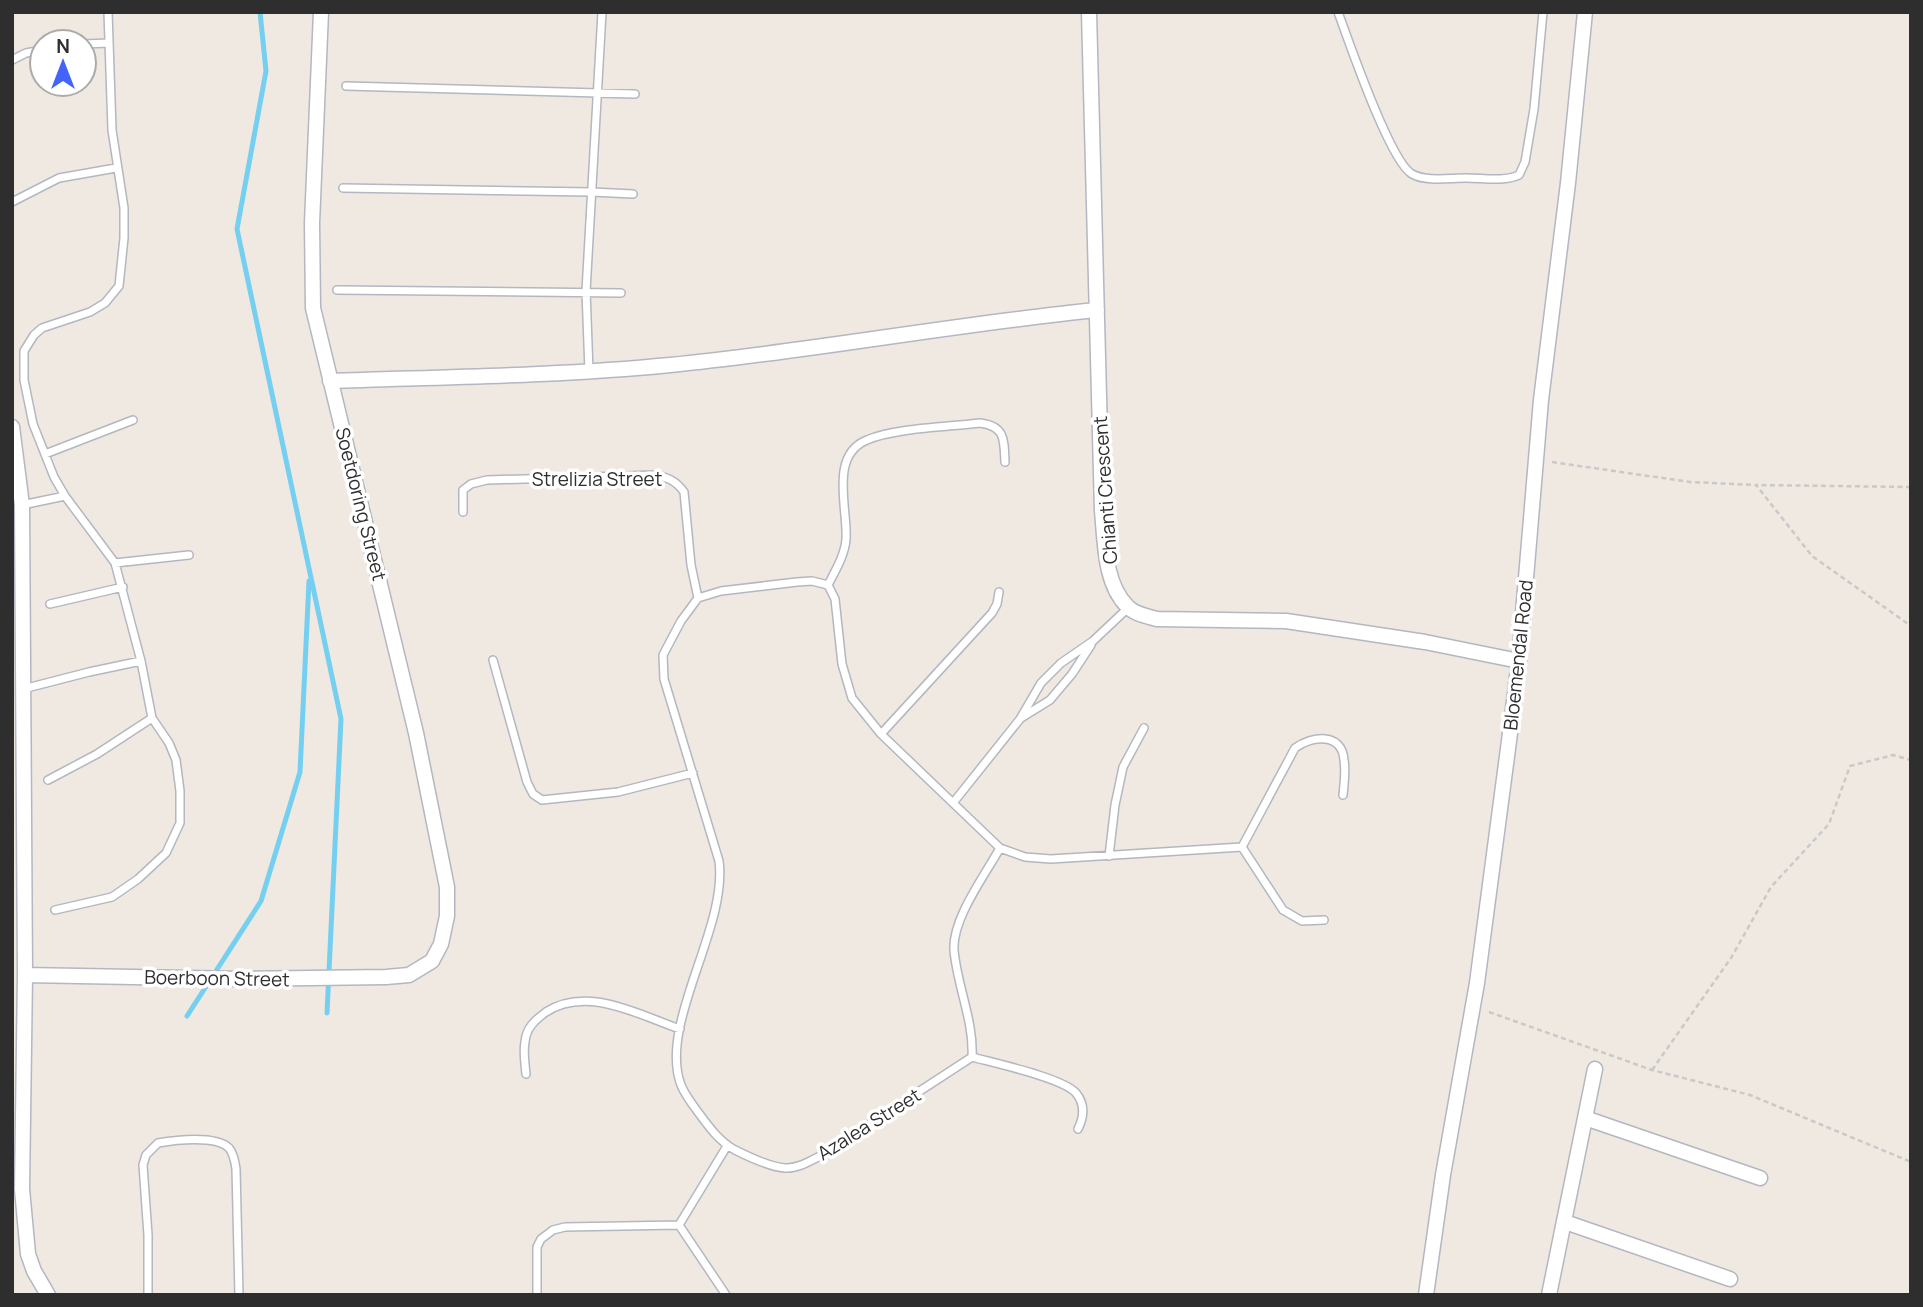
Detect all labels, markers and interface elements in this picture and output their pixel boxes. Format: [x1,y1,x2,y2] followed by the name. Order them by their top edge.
[28,28,98,98] north arrow
[56,33,70,59] text: N
[1087,415,1123,565] street label: Chianti Crescent
[329,425,393,583] street label: Soetdoring Street
[532,466,662,492] street label: Strelizia Street
[1497,578,1539,732] street label: Bloemendal Road
[144,964,290,992] street label: Boerboon Street
[812,1082,926,1166] street label: Azalea Street

